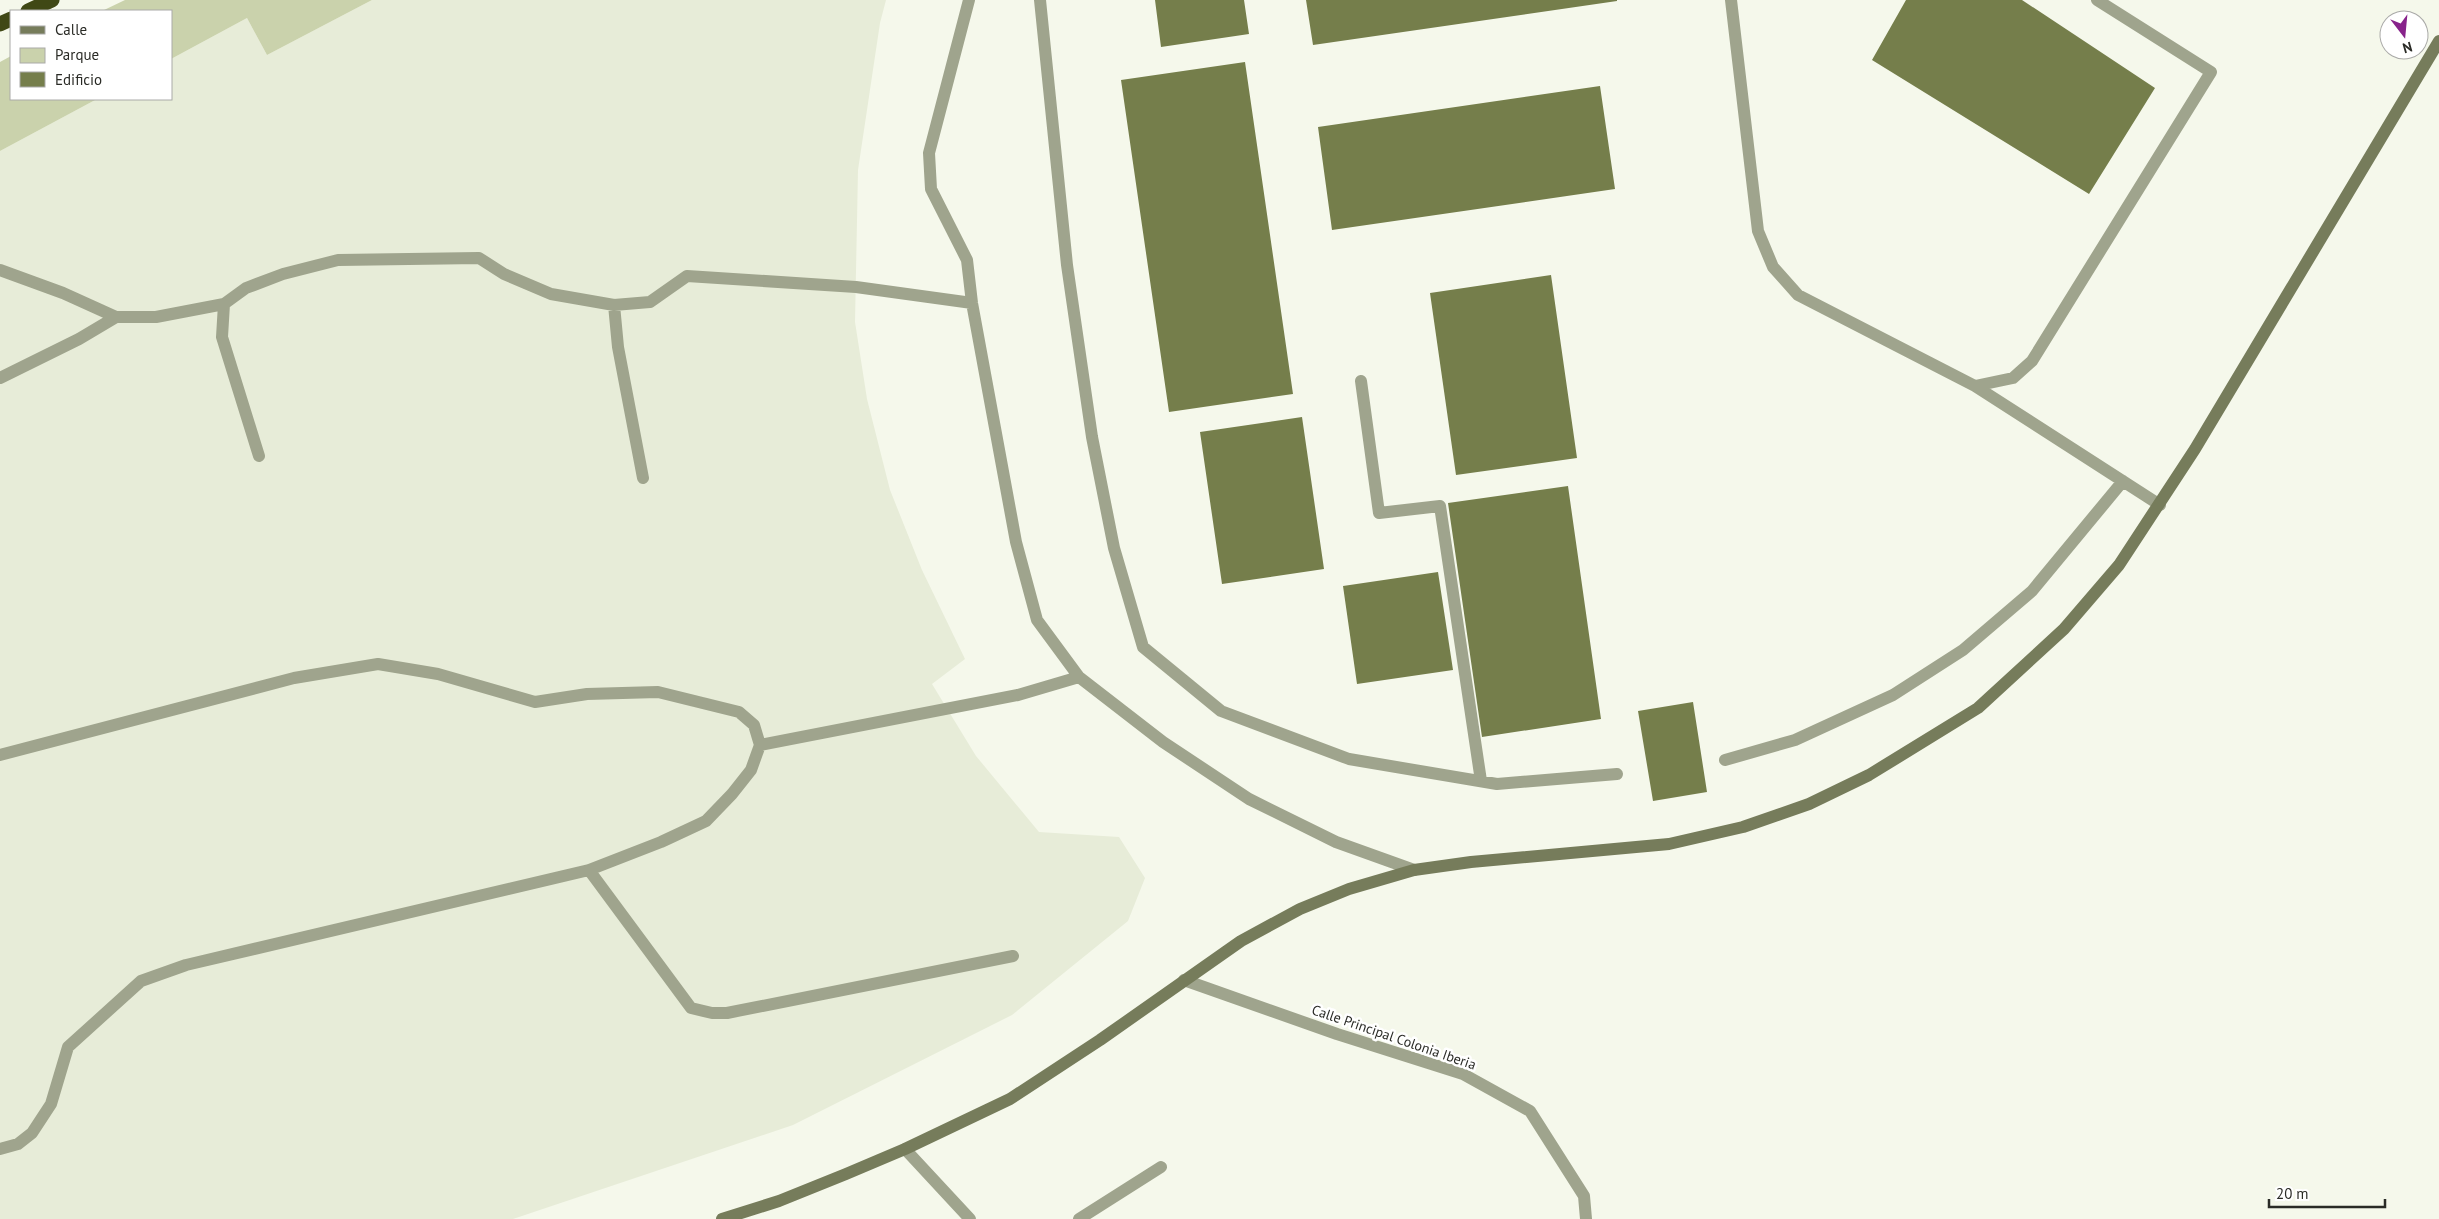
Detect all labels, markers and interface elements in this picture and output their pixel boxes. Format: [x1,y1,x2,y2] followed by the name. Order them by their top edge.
[10,10,172,100] legend
[2379,10,2429,60] north arrow
[55,20,87,39] text: Calle
[2401,38,2414,57] text: N
[55,45,99,64] text: Parque
[55,70,102,89] text: Edificio
[1309,1000,1479,1074] street label: Calle Principal Colonia Iberia
[2269,1176,2385,1208] scale bar
[2276,1184,2309,1203] text: 20 m

